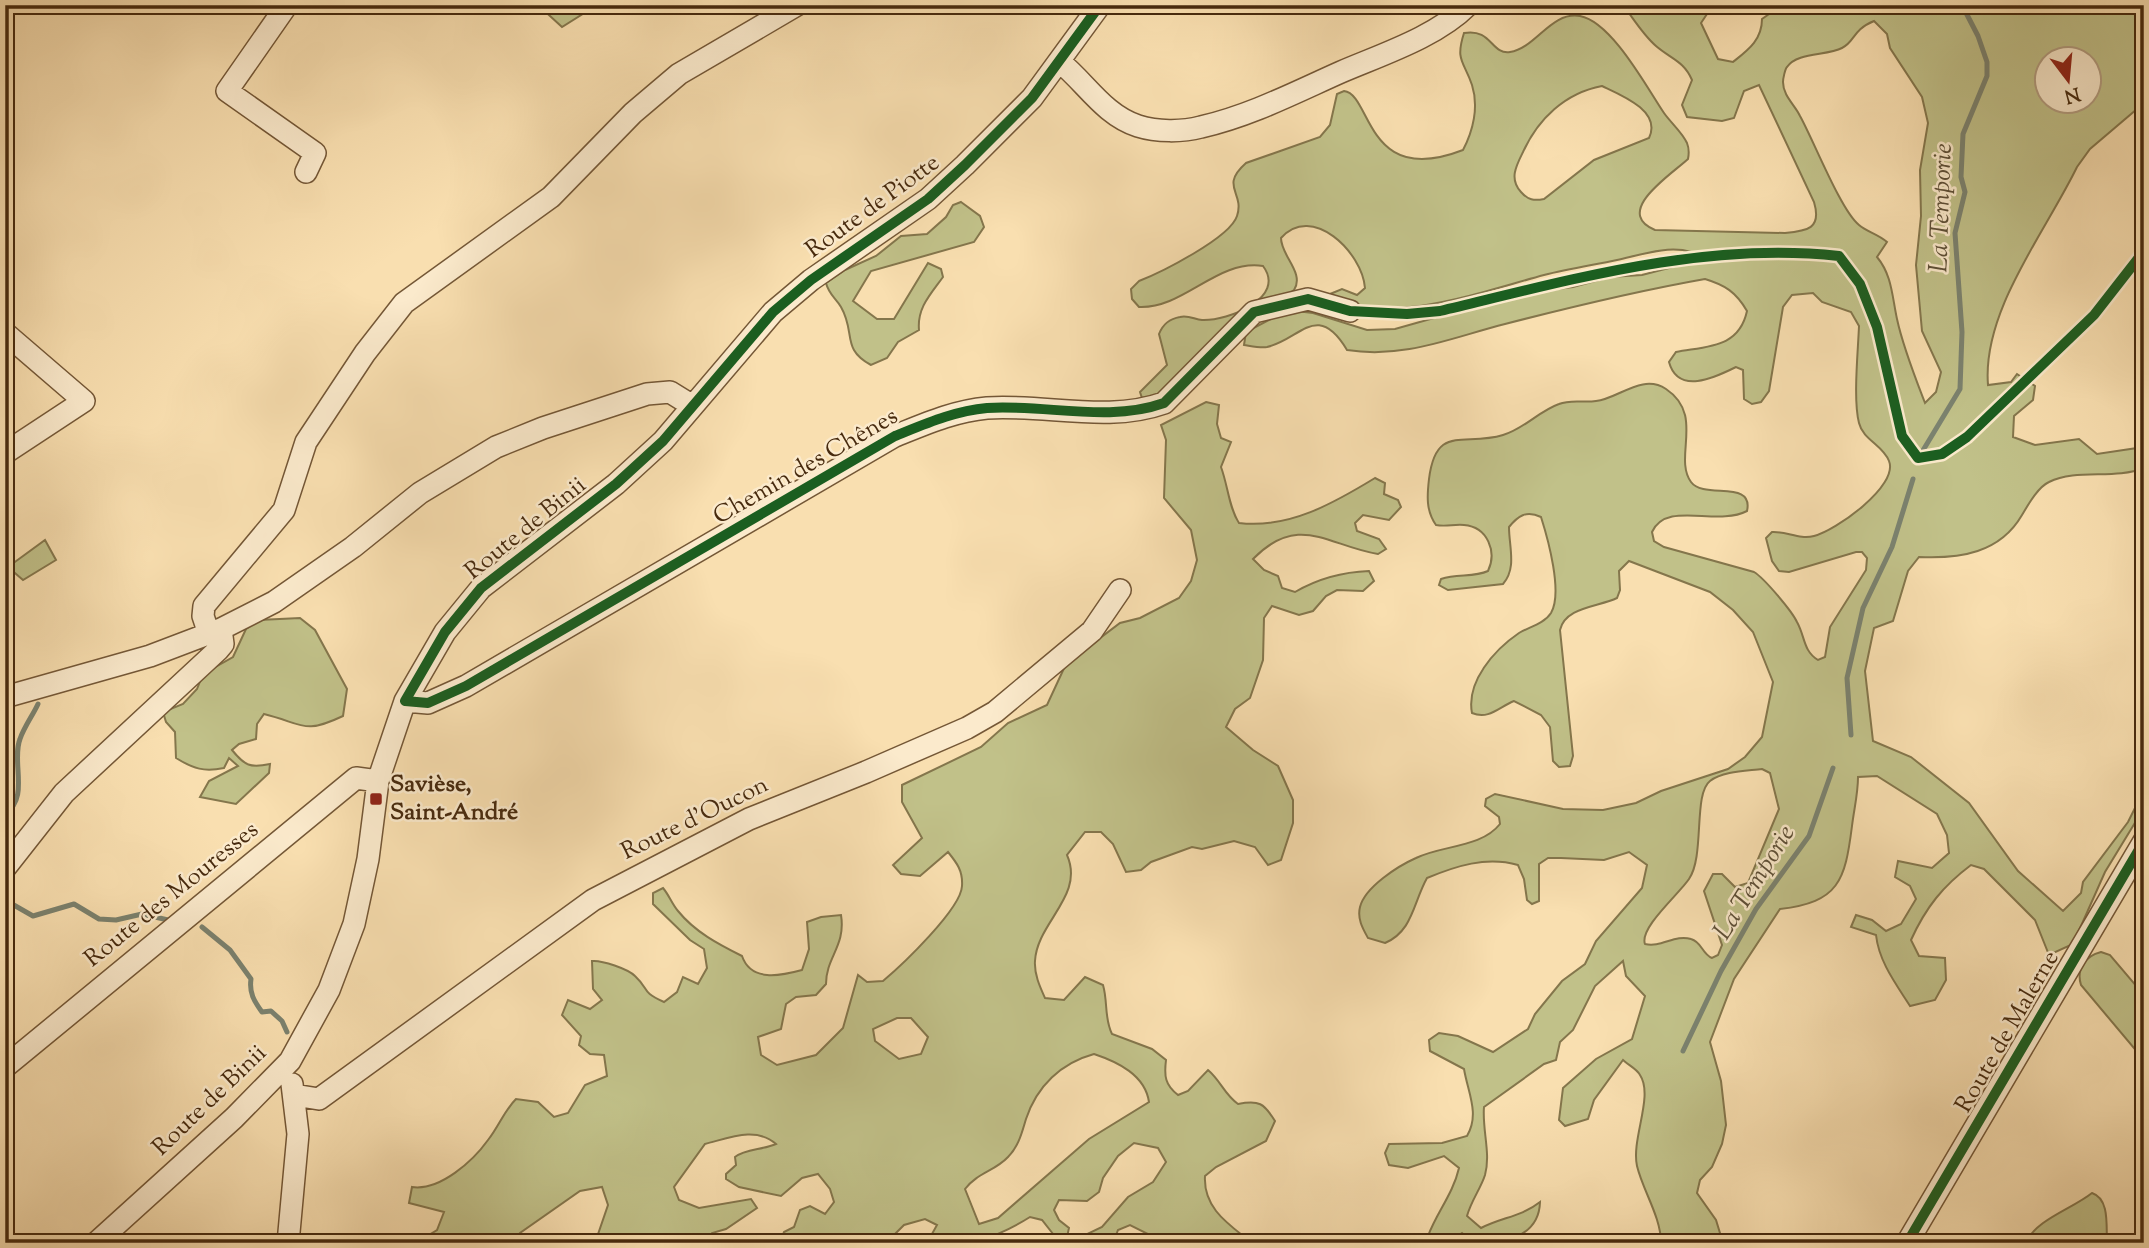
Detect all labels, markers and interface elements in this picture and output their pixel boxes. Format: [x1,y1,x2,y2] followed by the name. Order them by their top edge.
[2034,46,2104,116] north arrow
[2061,79,2083,109] text: N
[1921,143,1963,273] water label: La Temporie
[799,147,947,267] street label: Route de Piotte
[707,400,905,534] street label: Chemin des Chênes
[458,469,594,589] street label: Route de Binii
[390,768,518,830] place label: Savièse, Saint-André
[616,769,774,869] street label: Route d'Oucon
[368,791,384,807] marker: Savièse, Saint-André
[78,814,266,976] street label: Route des Mouresses
[1705,818,1805,948] water label: La Temporie
[1948,944,2068,1120] street label: Route de Malerne
[145,1037,275,1164] street label: Route de Binii

